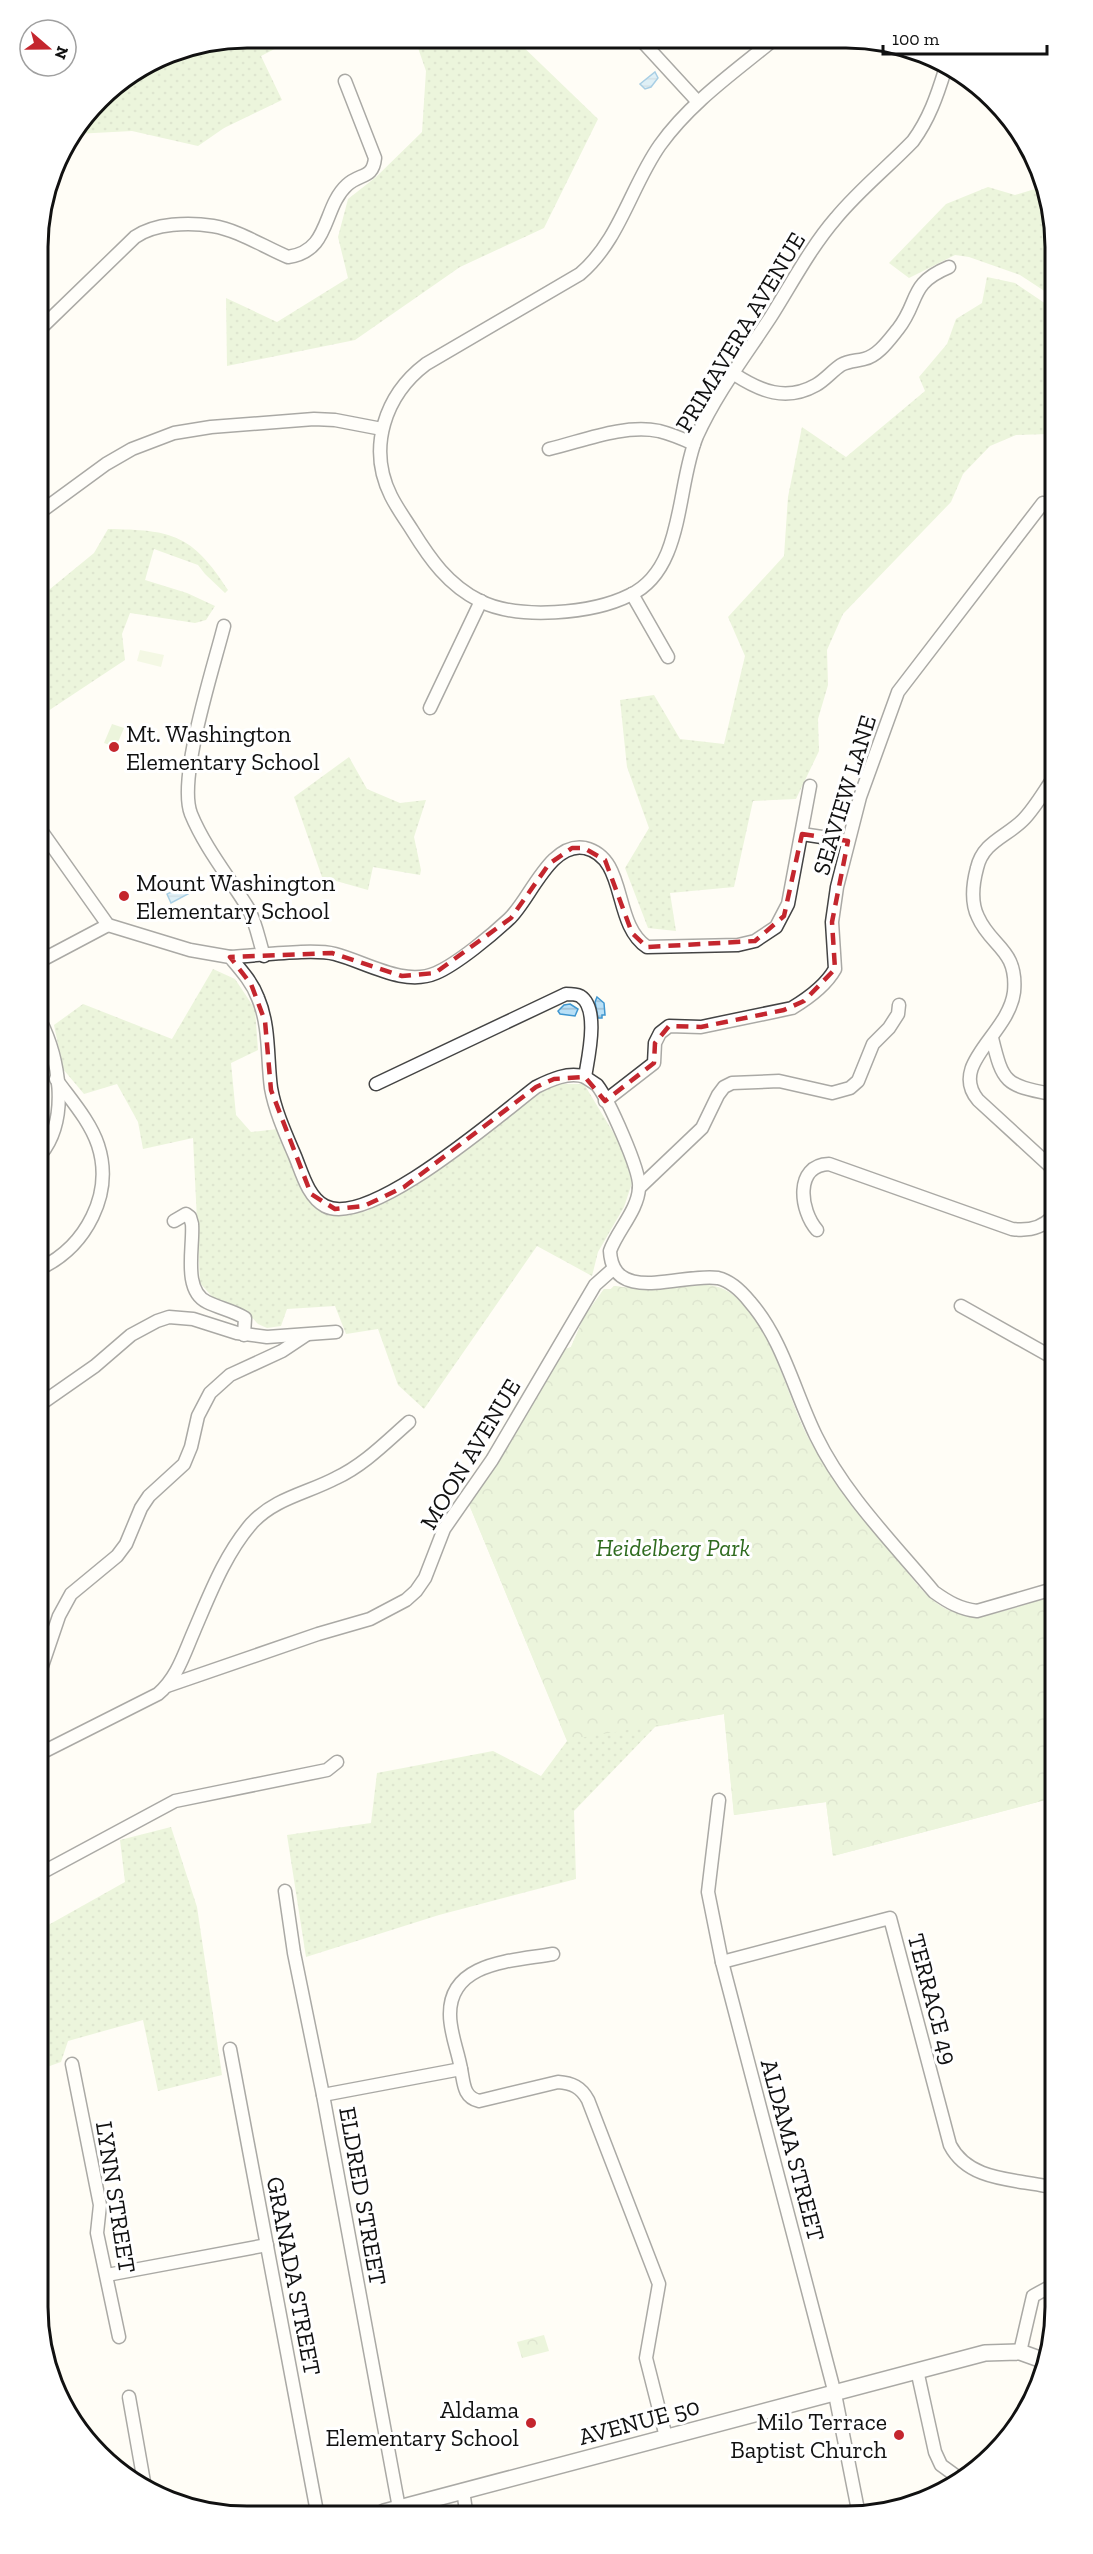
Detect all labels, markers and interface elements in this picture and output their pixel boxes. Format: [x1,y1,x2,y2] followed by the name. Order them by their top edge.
[18,18,78,78] north arrow
[883,18,1046,56] scale bar
[892,28,940,50] text: 100 m
[51,44,73,62] text: N
[669,227,811,437] street label: PRIMAVERA AVENUE
[806,711,882,879] street label: SEAVIEW LANE
[126,719,320,776] place label: Mt. Washington Elementary School
[107,740,121,754] marker: Mt. Washington Elementary School
[136,868,335,925] place label: Mount Washington Elementary School
[117,889,131,903] marker: Mount Washington Elementary School
[414,1373,526,1535] street label: MOON AVENUE
[596,1533,751,1562] park label: Heidelberg Park
[902,1930,964,2068] street label: TERRACE 49
[755,2056,831,2244] street label: ALDAMA STREET
[333,2105,393,2288] street label: ELDRED STREET
[90,2119,142,2275] street label: LYNN STREET
[261,2174,328,2378] street label: GRANADA STREET
[575,2391,703,2451] street label: AVENUE 50
[325,2395,519,2452] place label: Aldama Elementary School
[730,2407,888,2464] place label: Milo Terrace Baptist Church
[524,2416,538,2430] marker: Aldama Elementary School
[892,2428,906,2442] marker: Milo Terrace Baptist Church

